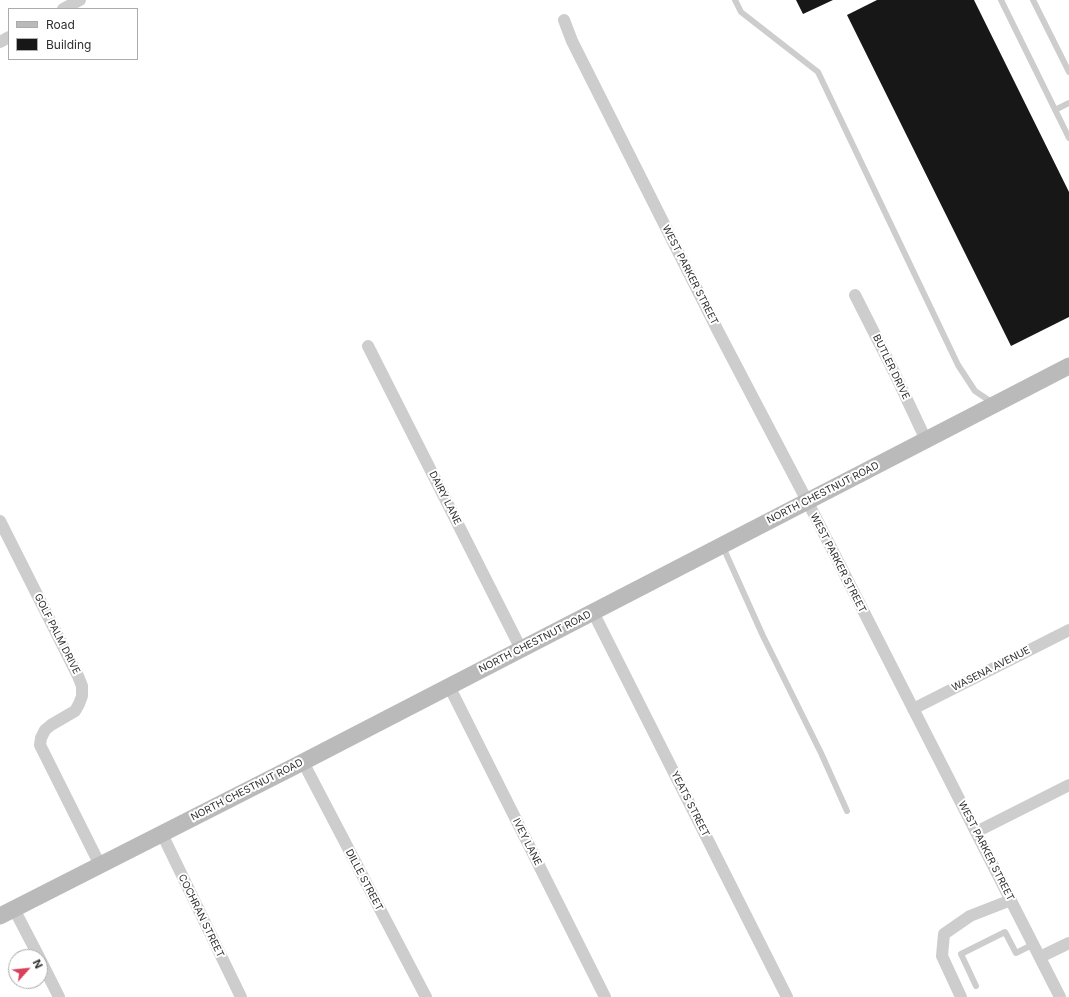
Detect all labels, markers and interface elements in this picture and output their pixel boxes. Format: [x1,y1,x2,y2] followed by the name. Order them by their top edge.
[8,8,138,60] legend
[46,17,75,32] text: Road
[46,37,91,52] text: Building
[660,223,720,327] street label: WEST PARKER STREET
[870,333,912,401] street label: BUTLER DRIVE
[765,459,881,527] street label: NORTH CHESTNUT ROAD
[426,469,464,527] street label: DAIRY LANE
[808,511,868,615] street label: WEST PARKER STREET
[32,592,82,676] street label: GOLF PALM DRIVE
[477,608,593,676] street label: NORTH CHESTNUT ROAD
[950,644,1032,694] street label: WASENA AVENUE
[189,756,305,824] street label: NORTH CHESTNUT ROAD
[668,769,712,839] street label: YEATS STREET
[956,799,1016,903] street label: WEST PARKER STREET
[510,816,544,868] street label: IVEY LANE
[343,847,385,913] street label: DILLE STREET
[176,872,226,960] street label: COCHRAN STREET
[8,949,48,989] north arrow
[30,957,46,971] text: N

